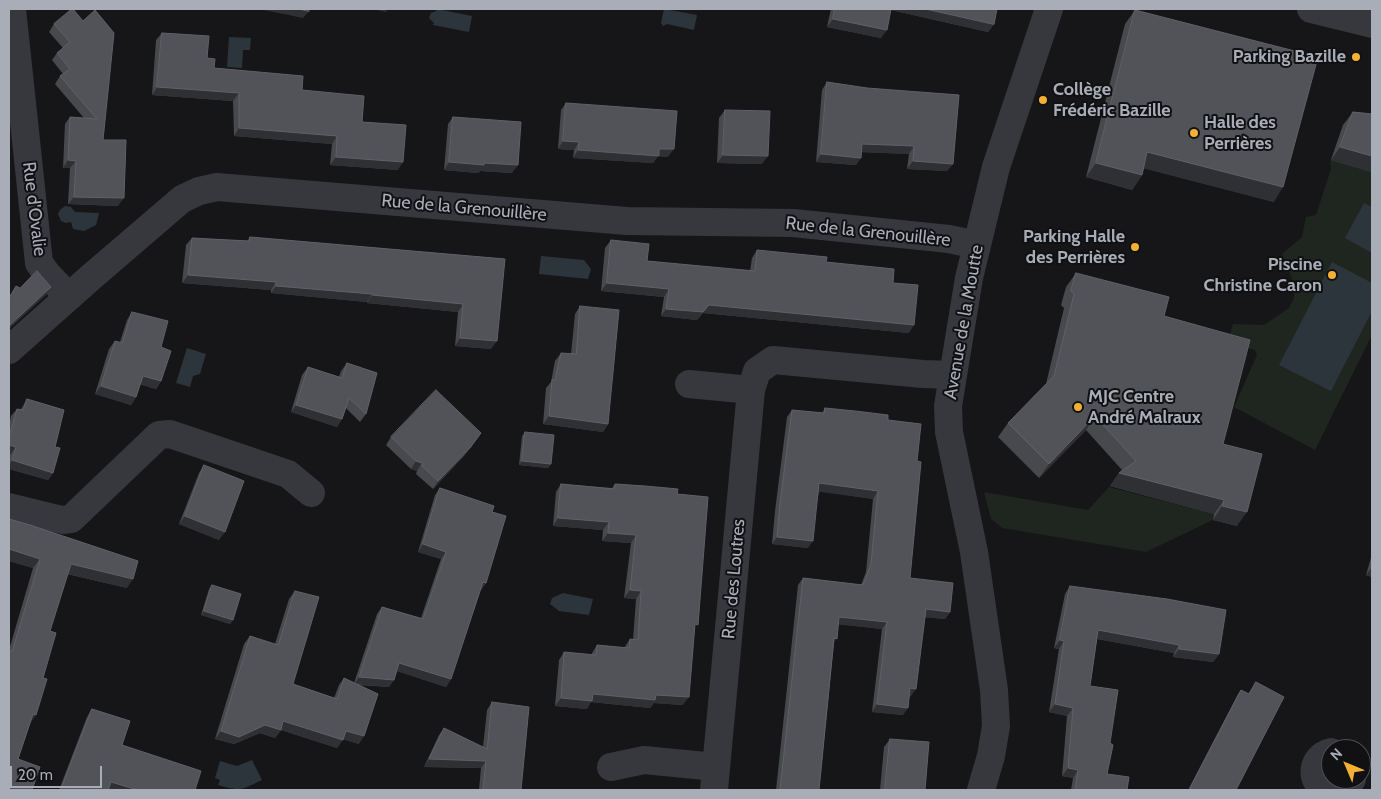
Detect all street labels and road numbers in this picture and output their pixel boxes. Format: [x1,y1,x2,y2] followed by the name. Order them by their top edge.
[17,161,51,257] street label: Rue d'Ovalie
[381,190,547,226] street label: Rue de la Grenouillère
[784,213,952,251] street label: Rue de la Grenouillère
[940,243,988,401] street label: Avenue de la Moutte
[718,518,750,640] street label: Rue des Loutres

